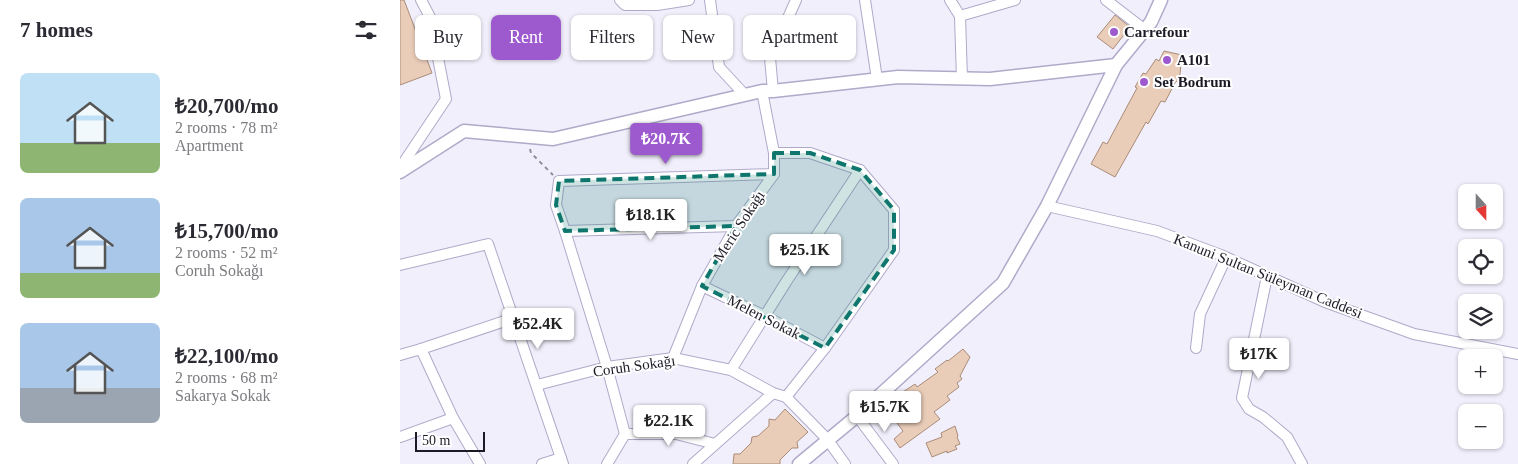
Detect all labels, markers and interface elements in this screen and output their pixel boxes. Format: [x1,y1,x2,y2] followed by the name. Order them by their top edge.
[415,15,481,60] chip: Buy
[491,15,561,60] chip: Rent
[571,15,653,60] chip: Filters
[663,15,733,60] chip: New
[743,15,856,60] chip: Apartment
[352,16,380,44] icon: filters
[20,18,93,42] text: 7 homes
[1124,24,1190,40] place label: Carrefour
[1108,26,1120,38] marker: Carrefour
[1177,52,1210,68] place label: A101
[1161,54,1173,66] marker: A101
[1154,74,1232,90] place label: Set Bodrum
[1138,76,1150,88] marker: Set Bodrum
[60,93,120,153] icon: home
[175,94,279,118] text: ₺20,700/mo
[175,119,278,136] text: 2 rooms · 78 m²
[625,122,707,165] pin: ₺20.7K
[641,130,691,147] text: ₺20.7K
[175,137,243,154] text: Apartment
[1458,184,1502,229] north arrow
[1458,184,1503,449] map controls
[710,188,768,264] street label: Meric Sokağı
[610,198,692,241] pin: ₺18.1K
[626,206,676,223] text: ₺18.1K
[60,218,120,278] icon: home
[175,219,279,243] text: ₺15,700/mo
[1171,231,1365,321] street label: Kanuni Sultan Süleyman Caddesi
[764,234,846,276] pin: ₺25.1K
[1458,239,1503,284] button: locate
[780,241,830,258] text: ₺25.1K
[175,244,278,261] text: 2 rooms · 52 m²
[175,262,263,279] text: Coruh Sokağı
[725,292,804,342] street label: Melen Sokak
[1458,294,1503,339] button: layers
[497,308,579,350] pin: ₺52.4K
[513,315,563,332] text: ₺52.4K
[1229,338,1289,380] pin: ₺17K
[60,343,120,403] icon: home
[175,344,279,368] text: ₺22,100/mo
[1240,345,1278,362] text: ₺17K
[1458,349,1503,394] button: +
[592,352,676,380] street label: Coruh Sokağı
[175,369,278,386] text: 2 rooms · 68 m²
[175,387,271,404] text: Sakarya Sokak
[844,390,926,433] pin: ₺15.7K
[860,398,910,415] text: ₺15.7K
[628,404,710,447] pin: ₺22.1K
[1458,404,1503,449] button: −
[644,412,694,429] text: ₺22.1K
[415,429,485,452] scale bar
[422,433,450,448] text: 50 m

